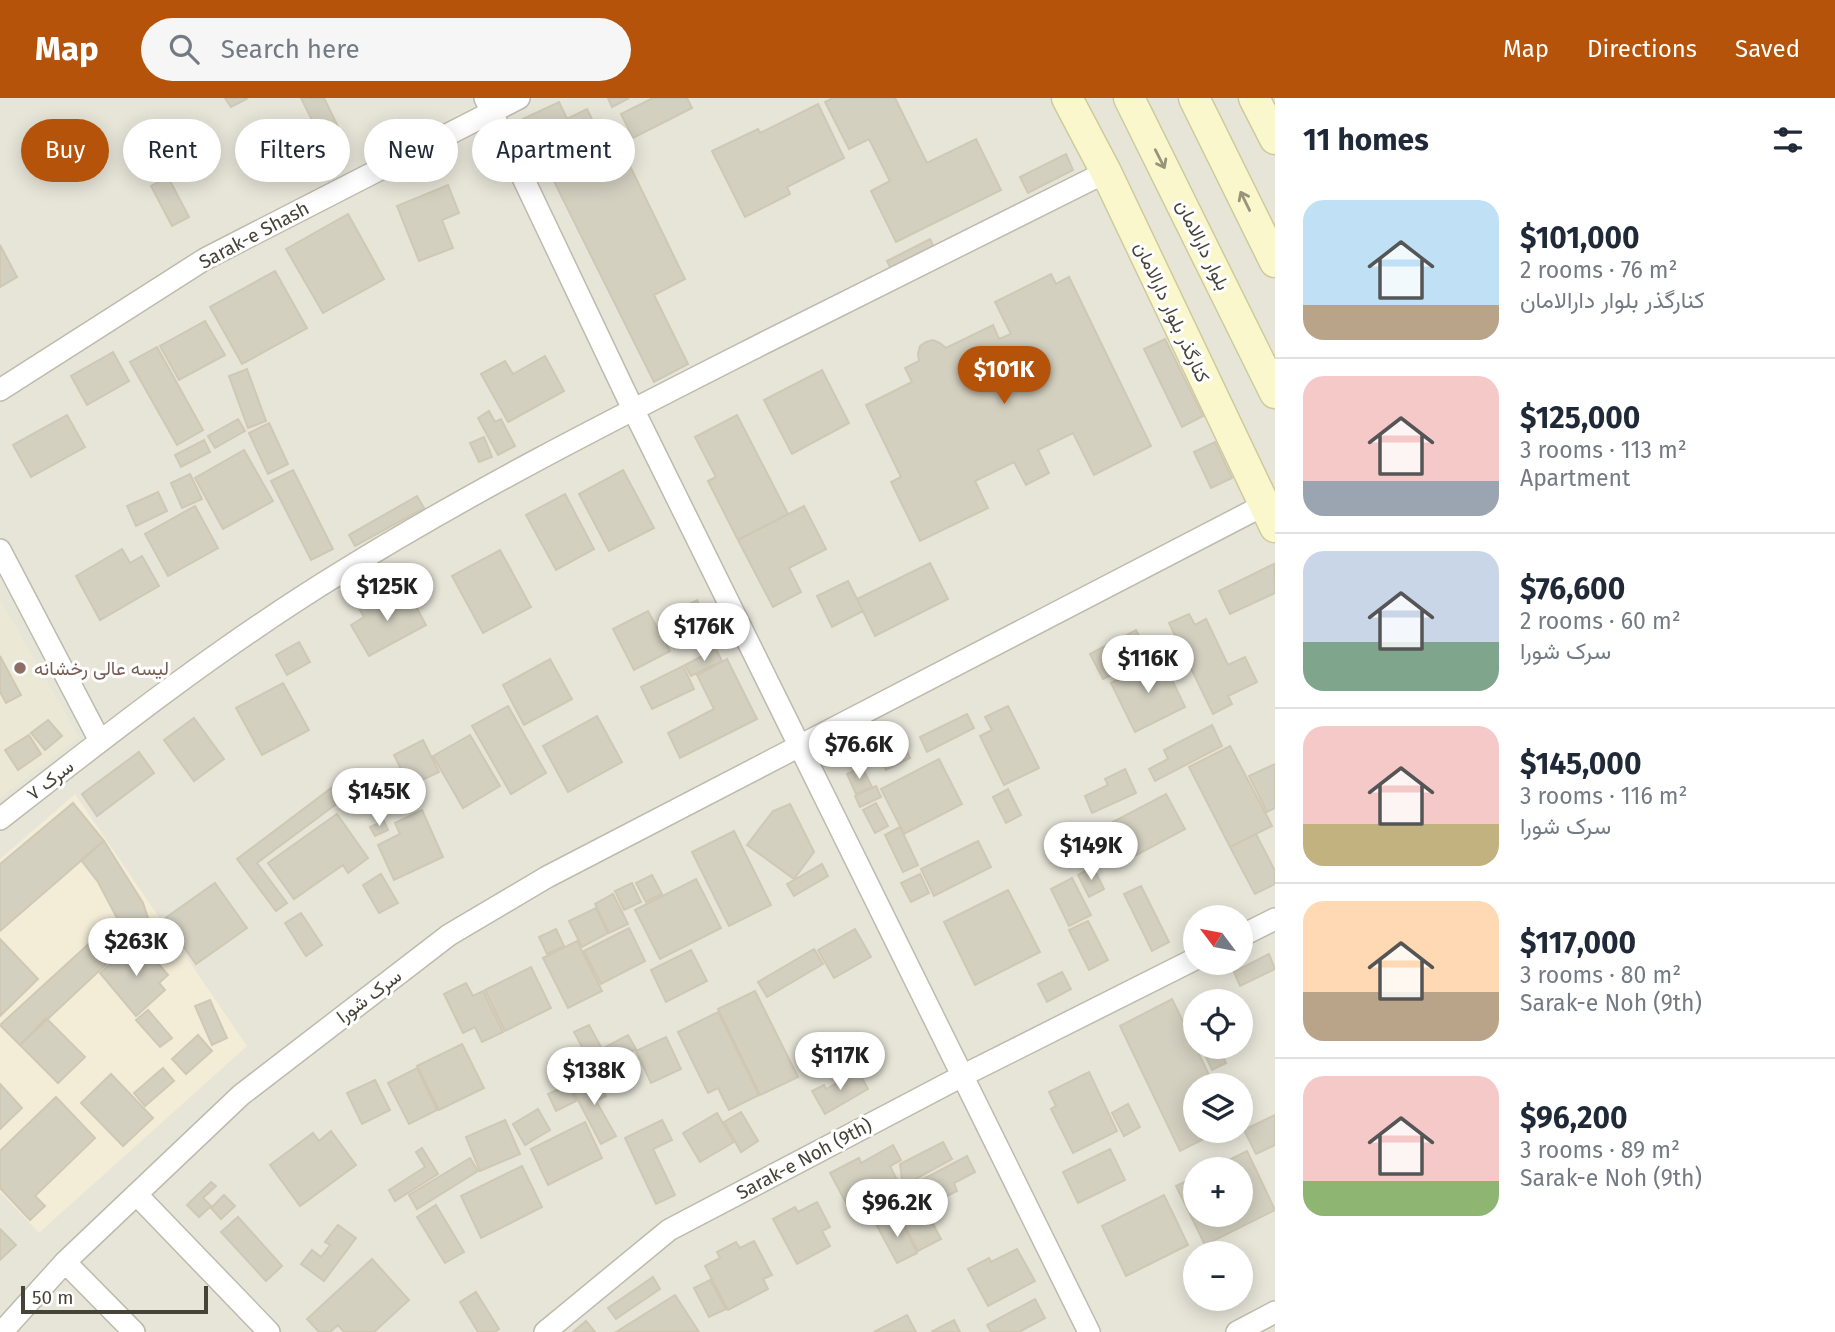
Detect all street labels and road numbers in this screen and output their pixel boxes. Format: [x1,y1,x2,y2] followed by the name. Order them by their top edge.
[195,196,313,274] street label: Sarak-e Shash
[1171,196,1235,294] street label: بلوار دارالامان
[1129,238,1215,386] street label: کنارگذر بلوار دارالامان
[22,754,78,806] street label: سرک ۷
[332,964,406,1028] street label: سرک شورا
[732,1114,876,1204] street label: Sarak-e Noh (9th)

